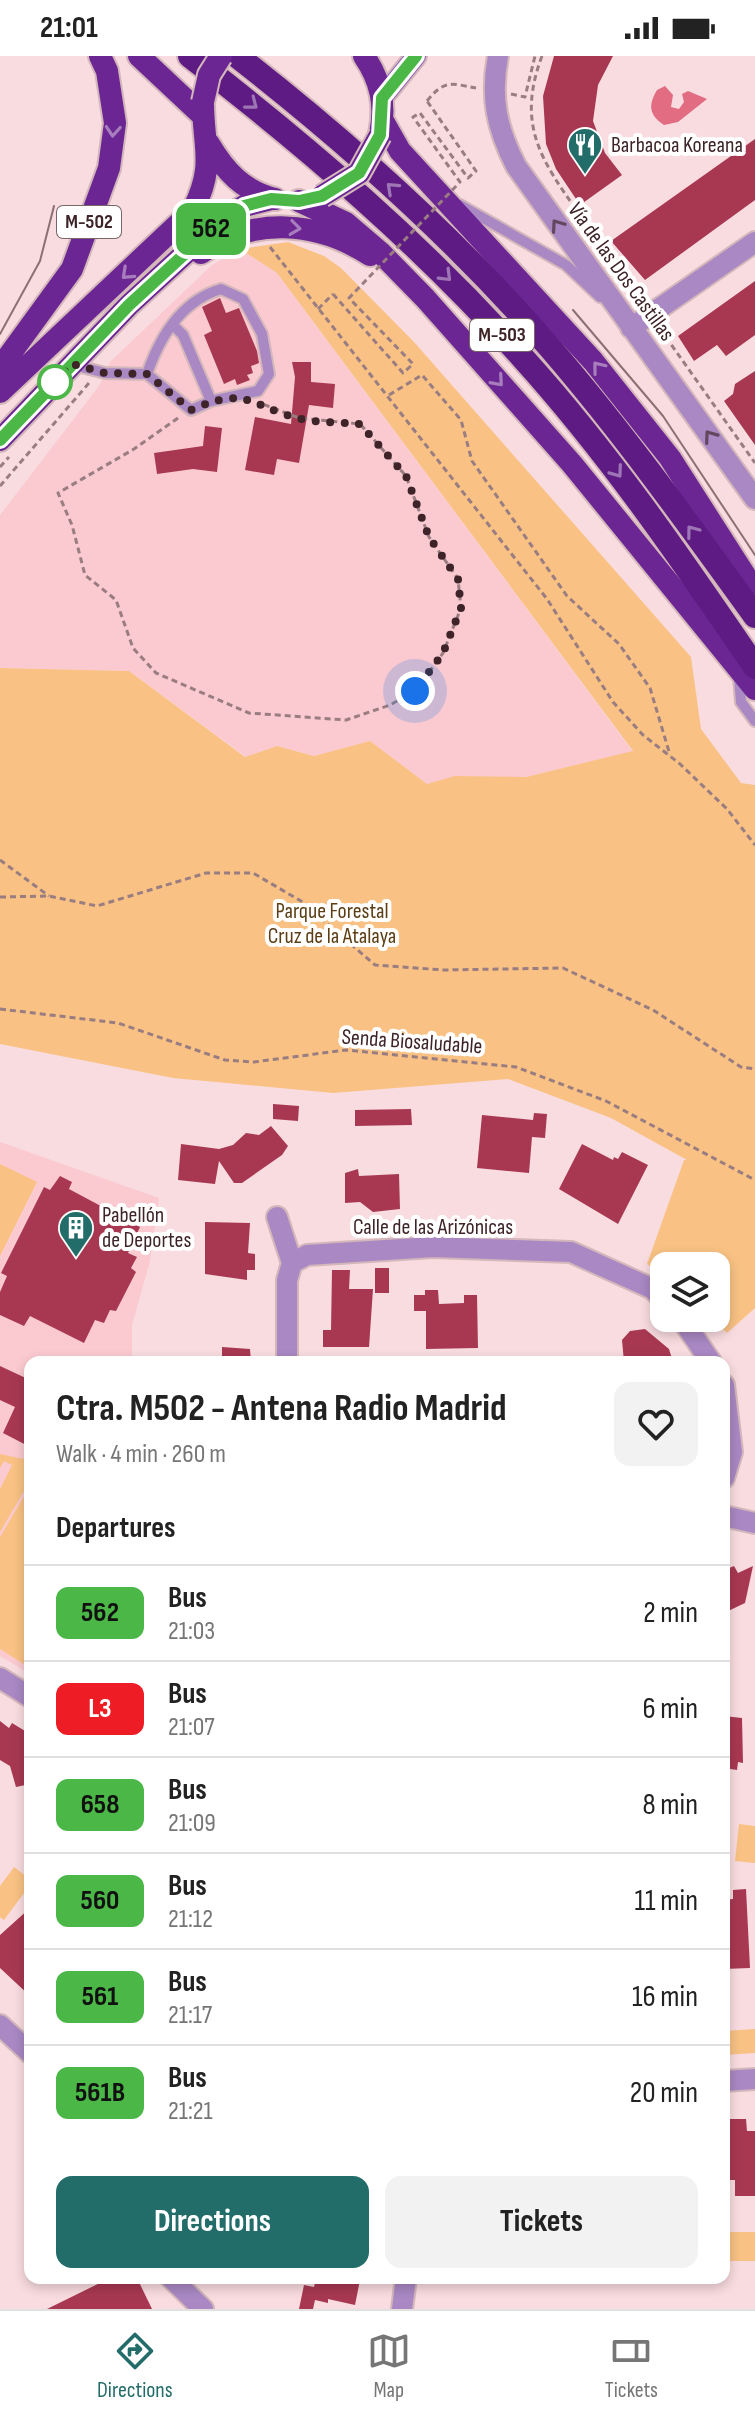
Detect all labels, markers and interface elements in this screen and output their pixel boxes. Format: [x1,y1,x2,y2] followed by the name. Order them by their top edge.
[40,10,98,46] text: 21:01
[243,94,257,109] one-way arrow
[105,125,122,138] one-way arrow
[566,126,604,176] restaurant icon: Barbacoa Koreana
[611,132,743,159] place label: Barbacoa Koreana
[387,184,402,198] one-way arrow
[562,197,680,347] street label: Vía de las Dos Castillas
[165,203,257,255] line badge: 562
[57,206,121,238] road number: M-502
[192,212,230,245] text: 562
[288,219,302,236] one-way arrow
[552,220,567,234] one-way arrow
[122,264,137,278] one-way arrow
[437,267,451,281] one-way arrow
[470,319,534,351] road number: M-503
[593,362,608,376] one-way arrow
[38,365,72,399] unlabelled marker
[489,372,503,387] one-way arrow
[705,430,719,445] one-way arrow
[608,463,622,478] one-way arrow
[688,525,702,539] one-way arrow
[395,671,435,711] your location
[268,898,396,950] park label: Parque Forestal Cruz de la Atalaya
[341,1024,483,1060] street label: Senda Biosaludable
[102,1202,191,1254] place label: Pabellón de Deportes
[57,1209,95,1259] building icon: Pabellón de Deportes
[353,1214,513,1241] street label: Calle de las Arizónicas
[650,1252,730,1332] map controls
[650,1252,730,1332] button: layers
[614,1382,698,1466] button: heart
[56,1386,507,1431] text: Ctra. M502 - Antena Radio Madrid
[56,1439,226,1470] text: Walk · 4 min · 260 m
[56,1510,176,1546] text: Departures
[168,1580,207,1616] text: Bus
[643,1595,698,1631] text: 2 min
[81,1596,119,1629] text: 562
[168,1616,215,1647] text: 21:03
[168,1676,207,1712] text: Bus
[642,1691,698,1727] text: 6 min
[88,1692,112,1725] text: L3
[168,1712,215,1743] text: 21:07
[168,1772,207,1808] text: Bus
[642,1787,698,1823] text: 8 min
[81,1788,119,1821] text: 658
[168,1808,216,1839] text: 21:09
[168,1868,207,1904] text: Bus
[635,1883,698,1919] text: 11 min
[81,1884,119,1917] text: 560
[168,1904,213,1935] text: 21:12
[168,1964,207,2000] text: Bus
[632,1979,698,2015] text: 16 min
[82,1980,118,2013] text: 561
[168,2000,212,2031] text: 21:17
[168,2060,207,2096] text: Bus
[630,2075,698,2111] text: 20 min
[75,2076,125,2109] text: 561B
[168,2096,213,2127] text: 21:21
[56,2176,369,2268] button: Directions
[385,2176,698,2268] button: Tickets
[97,2329,173,2404] tab: Directions
[367,2329,411,2404] tab: Map
[605,2329,658,2404] tab: Tickets

